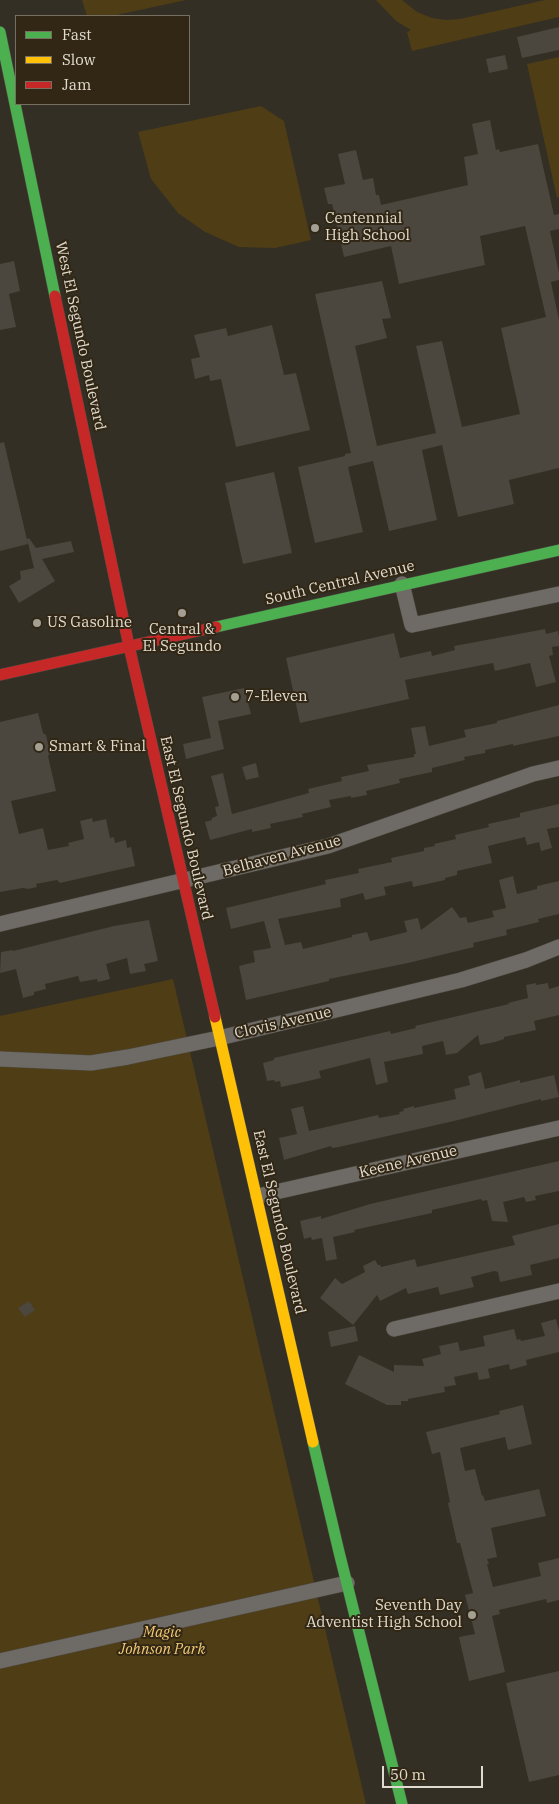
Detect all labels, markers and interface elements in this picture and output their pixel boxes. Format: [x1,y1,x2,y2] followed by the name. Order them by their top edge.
[15,15,190,105] legend
[62,25,92,44] text: Fast
[62,50,95,69] text: Slow
[62,75,91,94] text: Jam
[325,210,410,245] place label: Centennial High School
[309,222,321,234] marker: Centennial High School
[51,240,109,432] street label: West El Segundo Boulevard
[264,557,416,609] street label: South Central Avenue
[176,607,188,619] marker: Central & El Segundo
[47,614,132,632] place label: US Gasoline
[31,617,43,629] marker: US Gasoline
[142,621,222,656] place label: Central & El Segundo
[245,688,308,706] place label: 7-Eleven
[229,691,241,703] marker: 7-Eleven
[156,734,216,922] street label: East El Segundo Boulevard
[49,738,146,756] place label: Smart & Final
[33,741,45,753] marker: Smart & Final
[221,832,343,880] street label: Belhaven Avenue
[233,1003,333,1043] street label: Clovis Avenue
[249,1128,309,1316] street label: East El Segundo Boulevard
[357,1142,459,1182] street label: Keene Avenue
[306,1597,462,1632] place label: Seventh Day Adventist High School
[466,1609,478,1621] marker: Seventh Day Adventist High School
[119,1624,205,1659] park label: Magic Johnson Park
[384,1756,485,1788] scale bar
[390,1765,426,1784] text: 50 m

